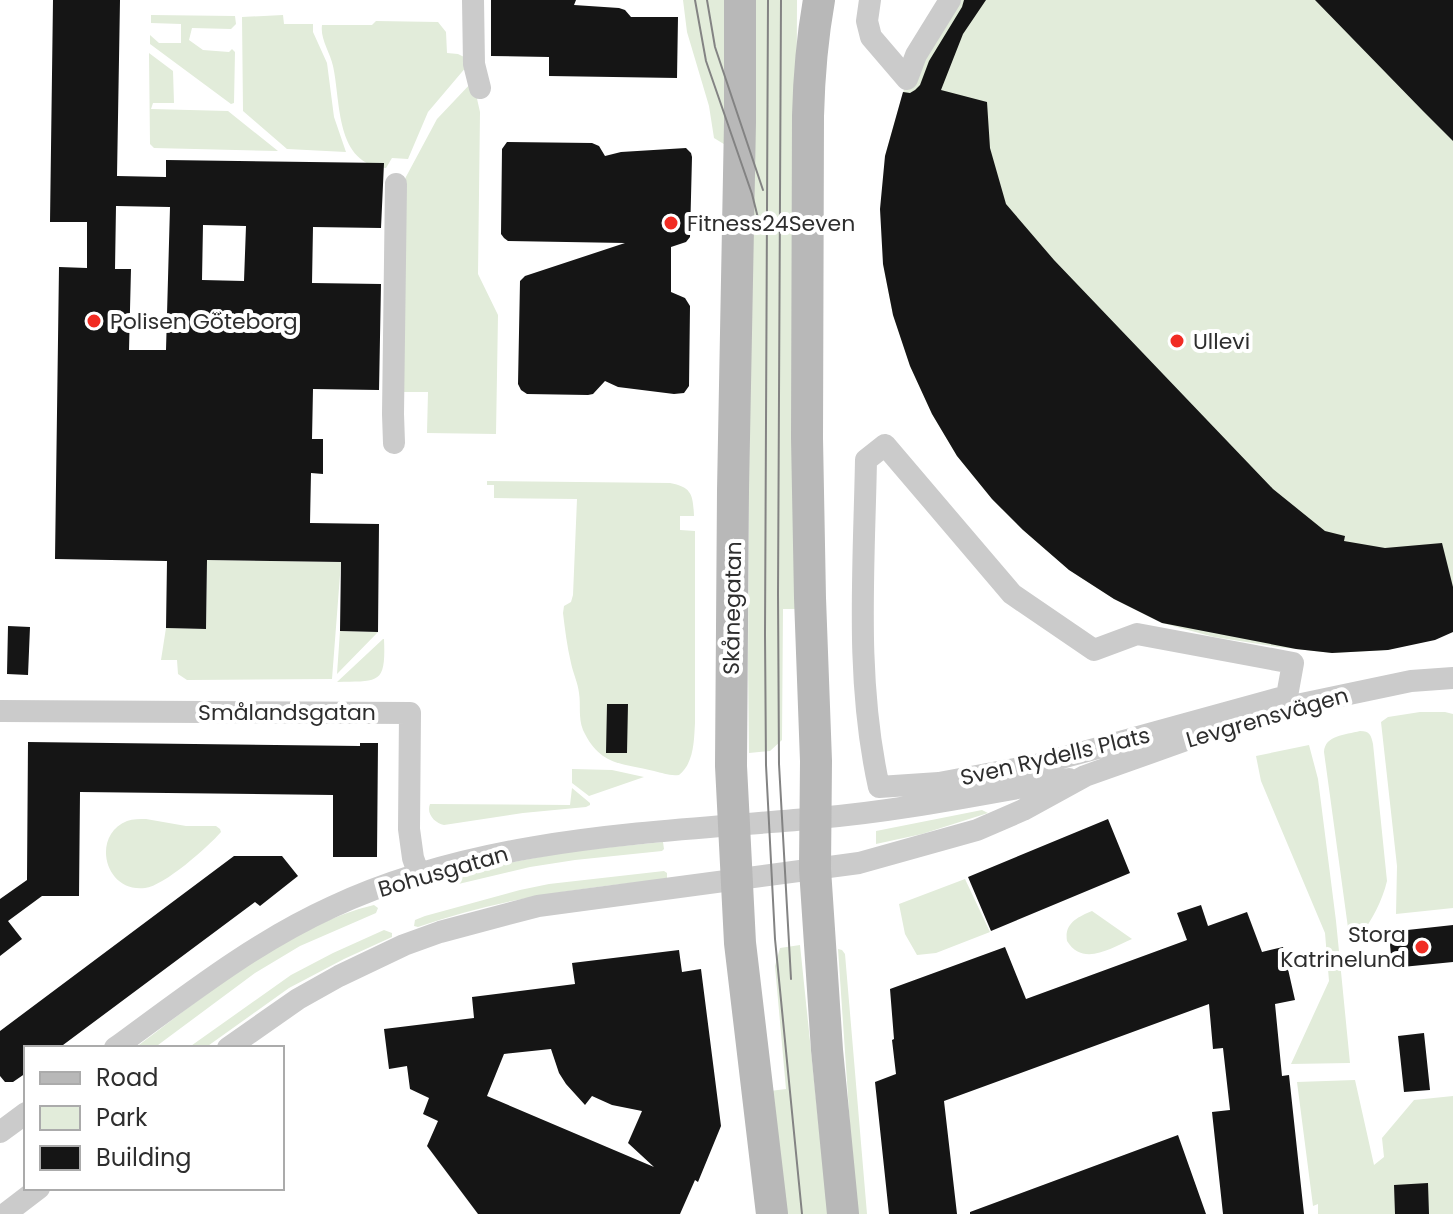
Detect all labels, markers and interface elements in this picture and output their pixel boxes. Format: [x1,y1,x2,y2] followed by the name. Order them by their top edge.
[687,208,855,239] place label: Fitness24Seven
[662,214,680,232] marker: Fitness24Seven
[110,306,298,337] place label: Polisen Göteborg
[85,312,103,330] marker: Polisen Göteborg
[1193,326,1250,357] place label: Ullevi
[1168,332,1186,350] marker: Ullevi
[716,541,749,675] street label: Skånegatan
[1182,679,1352,755] street label: Levgrensvägen
[198,697,376,728] street label: Smålandsgatan
[957,720,1153,793] street label: Sven Rydells Plats
[374,838,512,905] street label: Bohusgatan
[1280,919,1406,975] place label: Stora Katrinelund
[1413,938,1431,956] marker: Stora Katrinelund
[24,1046,284,1190] legend
[96,1061,158,1094] text: Road
[96,1101,148,1134] text: Park
[96,1141,192,1174] text: Building

